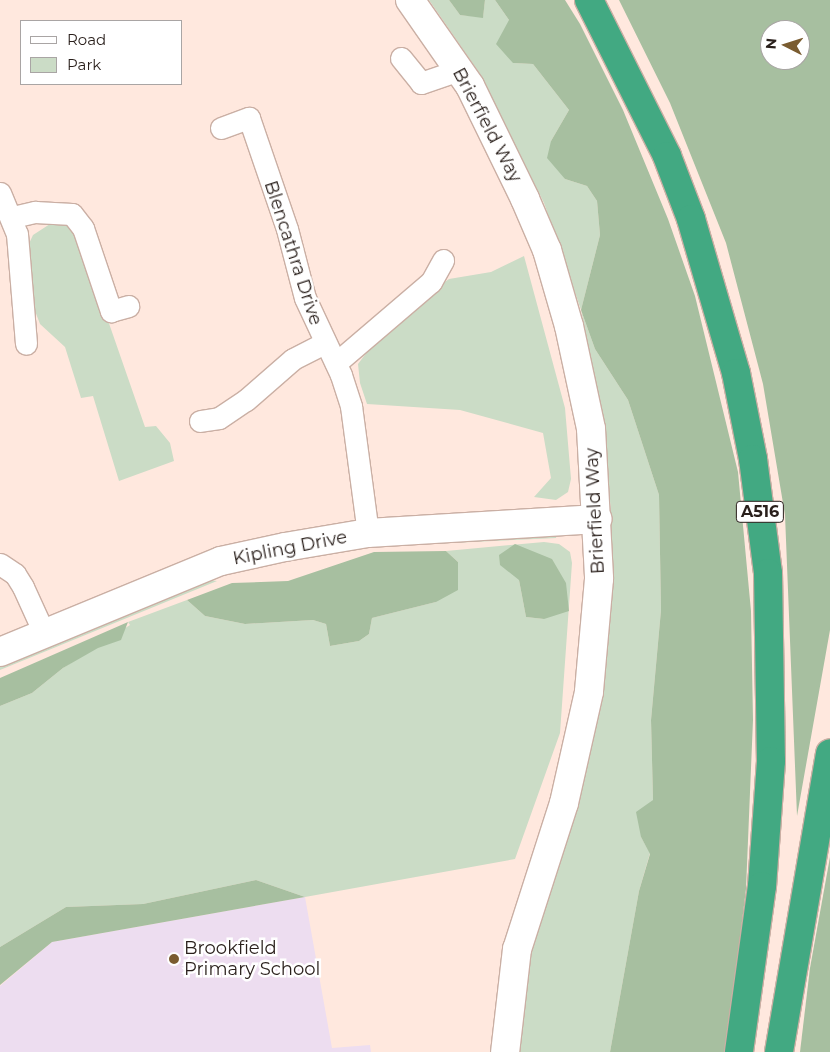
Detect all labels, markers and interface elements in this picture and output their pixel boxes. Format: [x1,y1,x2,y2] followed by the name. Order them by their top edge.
[20,20,182,85] legend
[760,20,810,70] north arrow
[67,30,106,49] text: Road
[762,37,781,50] text: N
[67,55,101,74] text: Park
[448,64,526,186] street label: Brierfield Way
[259,178,327,328] street label: Blencathra Drive
[581,447,609,575] street label: Brierfield Way
[735,498,785,526] road number: A516
[231,526,349,570] street label: Kipling Drive
[184,938,320,981] place label: Brookfield Primary School
[168,953,180,965] marker: Brookfield Primary School

